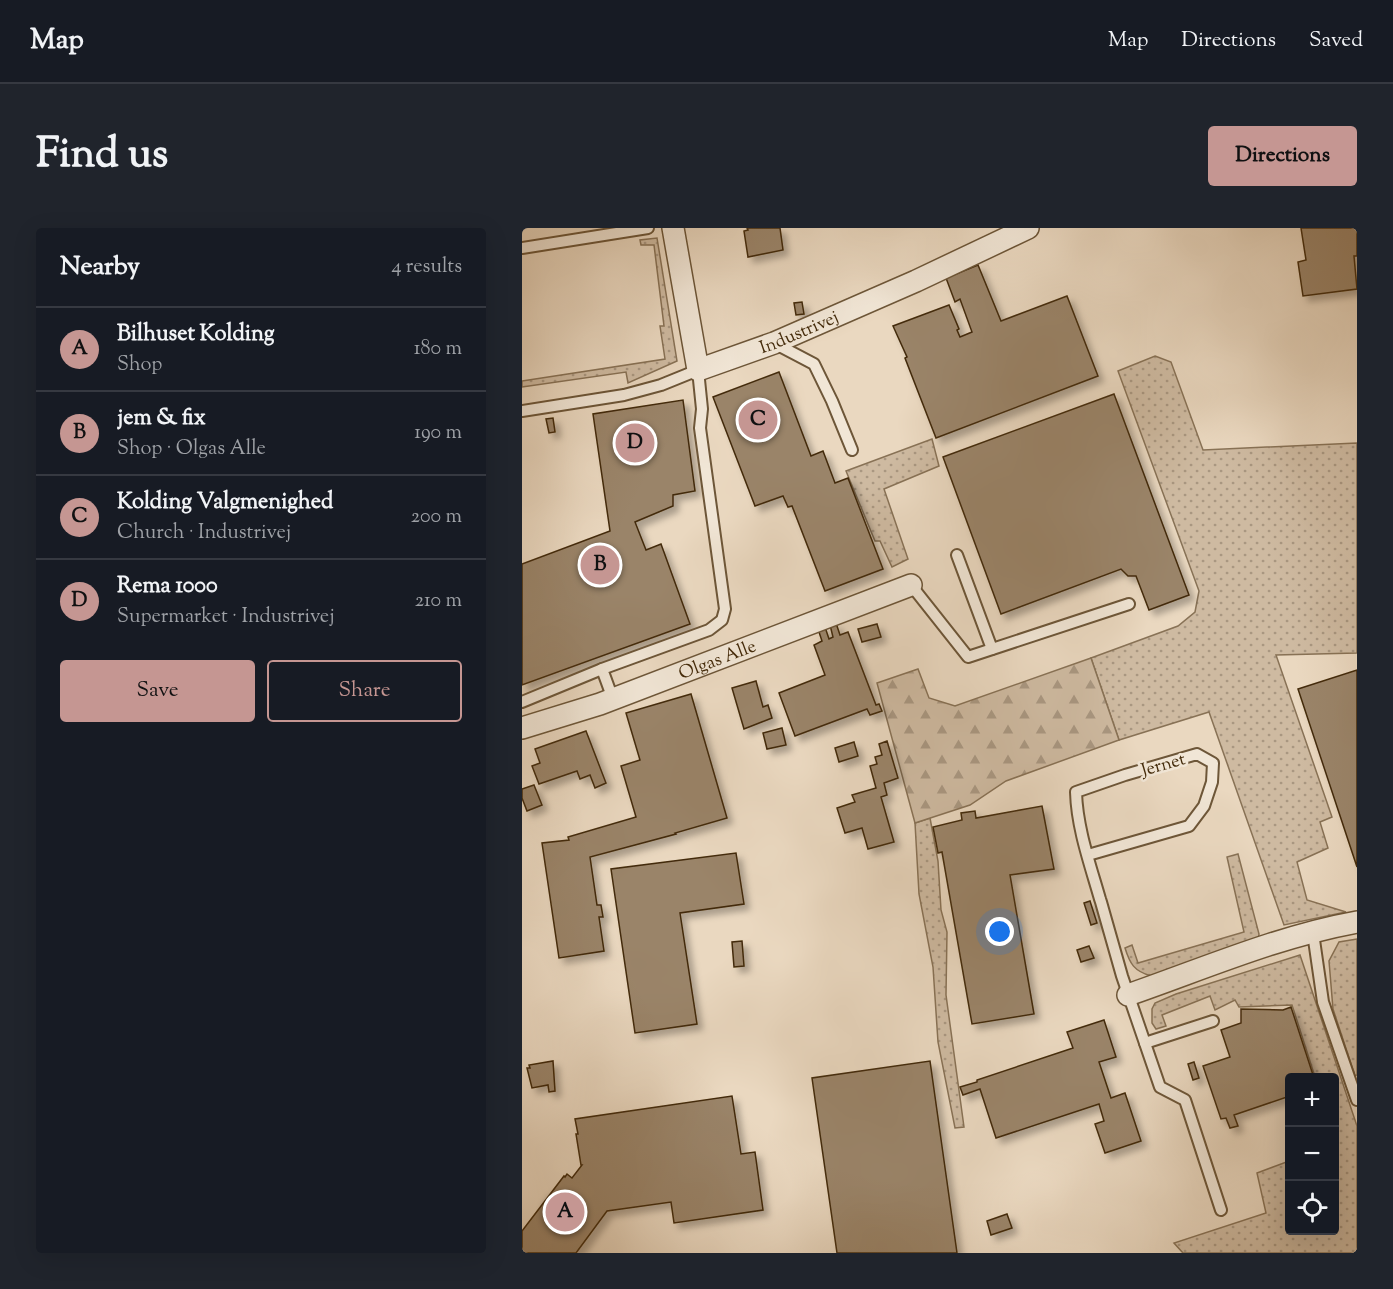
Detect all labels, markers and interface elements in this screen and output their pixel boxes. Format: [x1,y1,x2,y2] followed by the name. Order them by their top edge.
[30,21,84,61] text: Map
[1108,26,1148,56] text: Map
[1181,26,1276,56] text: Directions
[1309,26,1363,56] text: Saved
[36,126,168,186] text: Find us
[1208,126,1357,186] button: Directions
[60,249,140,286] text: Nearby
[391,253,462,282] text: 4 results
[756,305,843,362] street label: Industrivej
[117,319,275,351] text: Bilhuset Kolding
[71,335,88,364] text: A
[414,335,462,364] text: 180 m
[117,351,162,380] text: Shop
[738,398,778,442] pin: C
[117,403,206,435] text: jem & fix
[73,419,86,448] text: B
[414,419,462,448] text: 190 m
[616,420,654,466] pin: D
[117,435,266,464] text: Shop · Olgas Alle
[117,487,333,519] text: Kolding Valgmenighed
[71,503,88,532] text: C
[411,503,462,532] text: 200 m
[117,519,291,548] text: Church · Industrivej
[580,542,620,588] pin: B
[117,571,218,603] text: Rema 1000
[72,587,87,616] text: D
[415,587,462,616] text: 210 m
[117,603,335,632] text: Supermarket · Industrivej
[675,634,760,688] street label: Olgas Alle
[60,660,255,722] button: Save
[267,660,462,722] button: Share
[1137,747,1189,785] street label: Jernet
[985,917,1014,946] your location
[1285,1073,1339,1235] map controls
[1285,1073,1339,1127] button: +
[1285,1127,1339,1181] button: −
[1285,1181,1339,1235] button: locate
[546,1190,585,1234] pin: A

